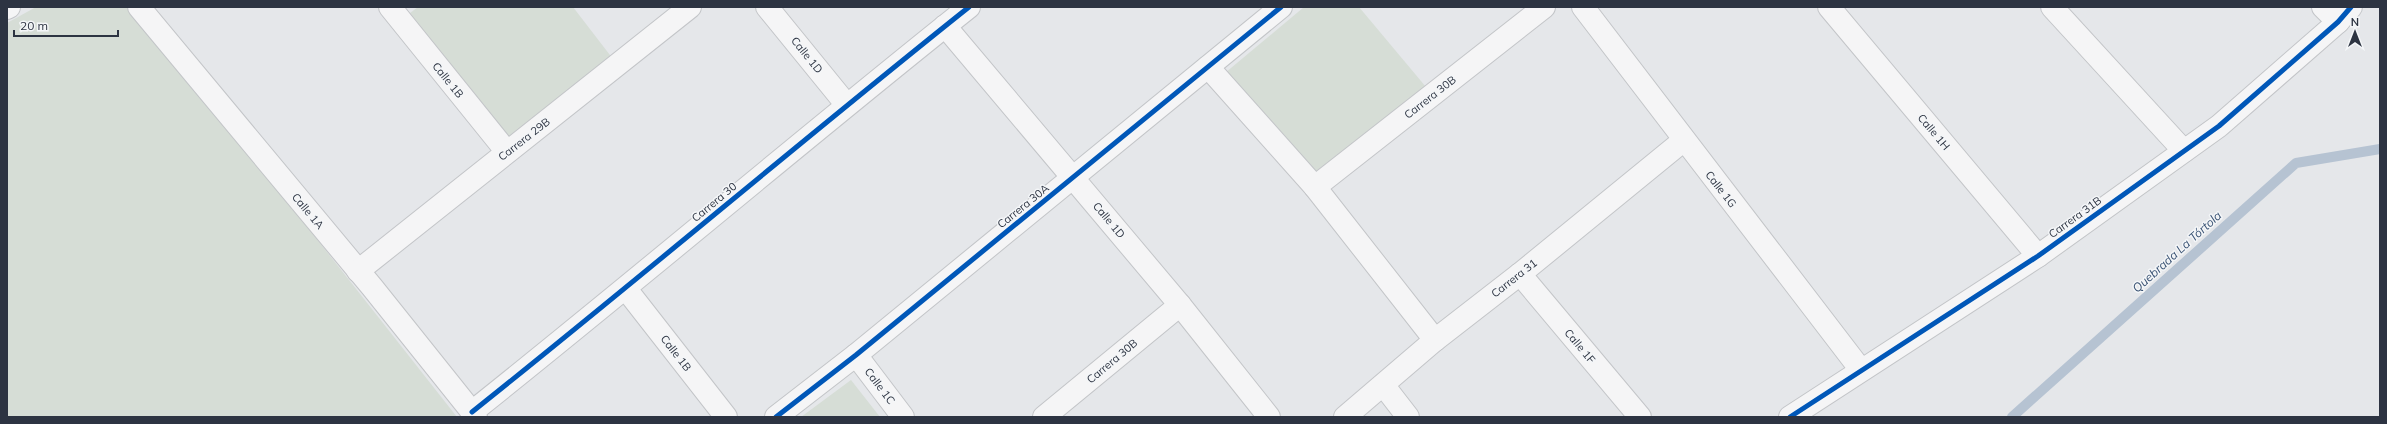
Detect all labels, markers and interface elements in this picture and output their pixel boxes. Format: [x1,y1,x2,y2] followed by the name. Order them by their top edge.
[14,12,118,38] scale bar
[2335,12,2375,52] north arrow
[2351,15,2359,29] text: N
[20,18,48,33] text: 20 m
[788,34,826,76] street label: Calle 1D
[429,59,467,101] street label: Calle 1B
[1401,72,1459,122] street label: Carrera 30B
[1915,111,1953,153] street label: Calle 1H
[495,114,553,164] street label: Carrera 29B
[1702,168,1740,210] street label: Calle 1G
[689,179,740,225] street label: Carrera 30
[994,181,1052,231] street label: Carrera 30A
[289,190,327,232] street label: Calle 1A
[2046,193,2104,241] street label: Carrera 31B
[1090,199,1128,241] street label: Calle 1D
[2129,208,2224,296] water label: Quebrada La Tórtola
[1488,256,1540,300] street label: Carrera 31
[1562,326,1598,366] street label: Calle 1F
[658,332,694,374] street label: Calle 1B
[1084,336,1140,386] street label: Carrera 30B
[862,365,898,407] street label: Calle 1C

